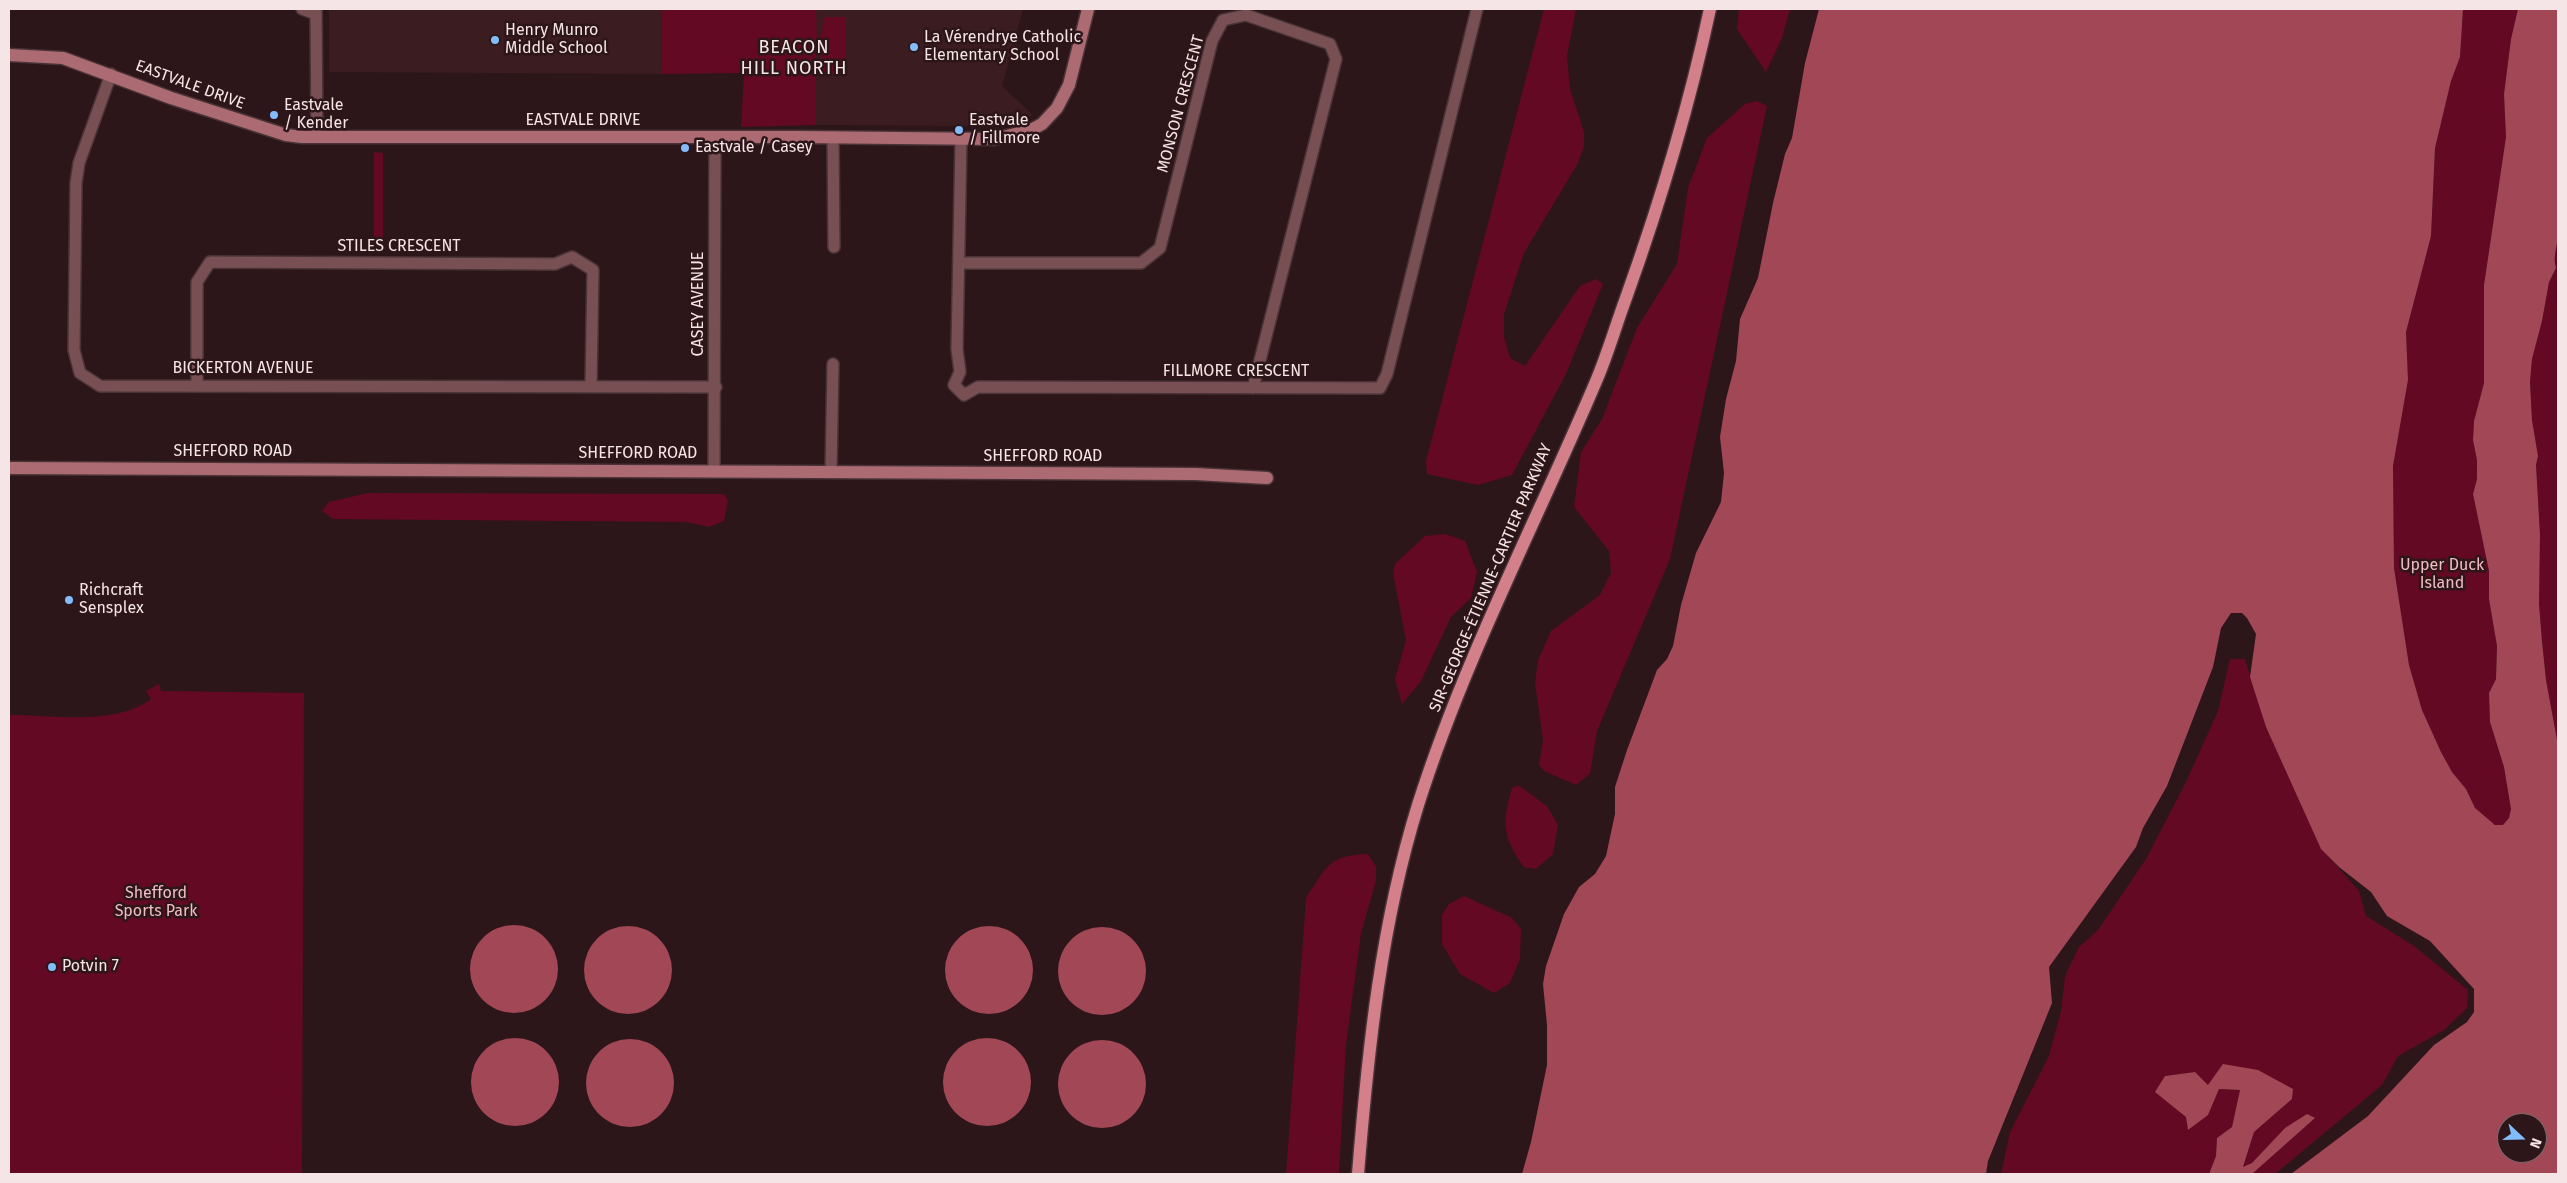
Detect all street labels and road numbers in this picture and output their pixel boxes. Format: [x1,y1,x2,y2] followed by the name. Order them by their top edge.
[1153,33,1209,175] street label: MONSON CRESCENT
[133,56,247,114] street label: EASTVALE DRIVE
[525,111,641,131] street label: EASTVALE DRIVE
[337,237,461,257] street label: STILES CRESCENT
[689,252,709,356] street label: CASEY AVENUE
[172,359,314,379] street label: BICKERTON AVENUE
[1163,362,1309,382] street label: FILLMORE CRESCENT
[1426,441,1556,715] street label: SIR-GEORGE-ÉTIENNE-CARTIER PARKWAY
[174,442,292,462] street label: SHEFFORD ROAD
[579,444,697,464] street label: SHEFFORD ROAD
[984,447,1102,467] street label: SHEFFORD ROAD

